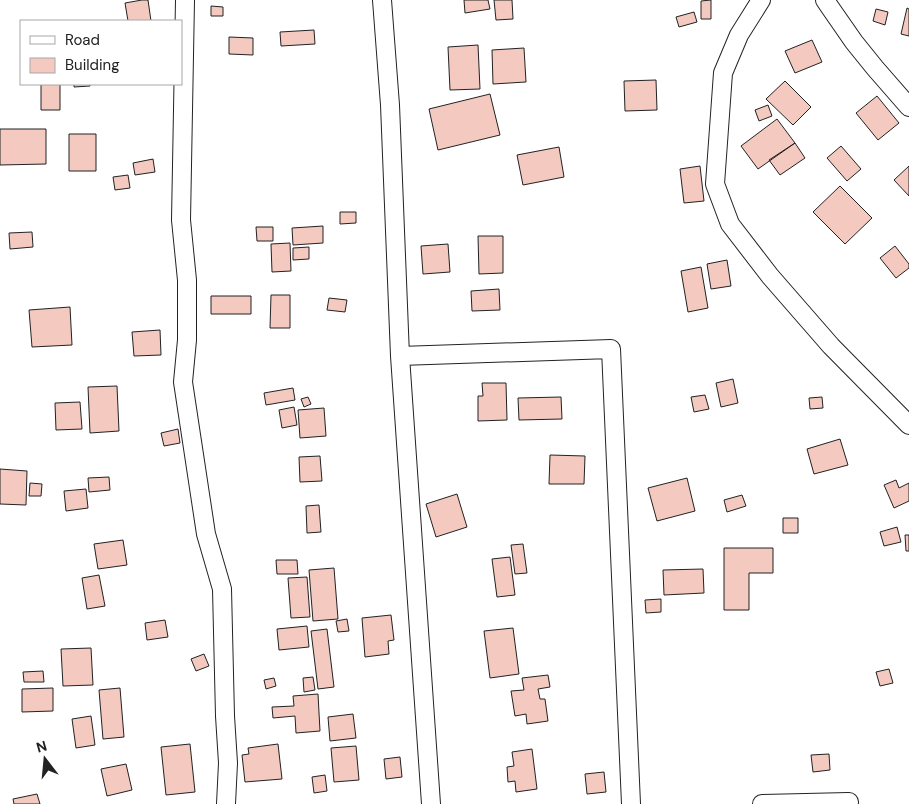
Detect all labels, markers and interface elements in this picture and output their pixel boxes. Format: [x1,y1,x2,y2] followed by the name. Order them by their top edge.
[20,20,182,85] legend
[65,30,100,50] text: Road
[65,55,120,75] text: Building
[20,734,70,784] north arrow
[34,736,49,757] text: N

